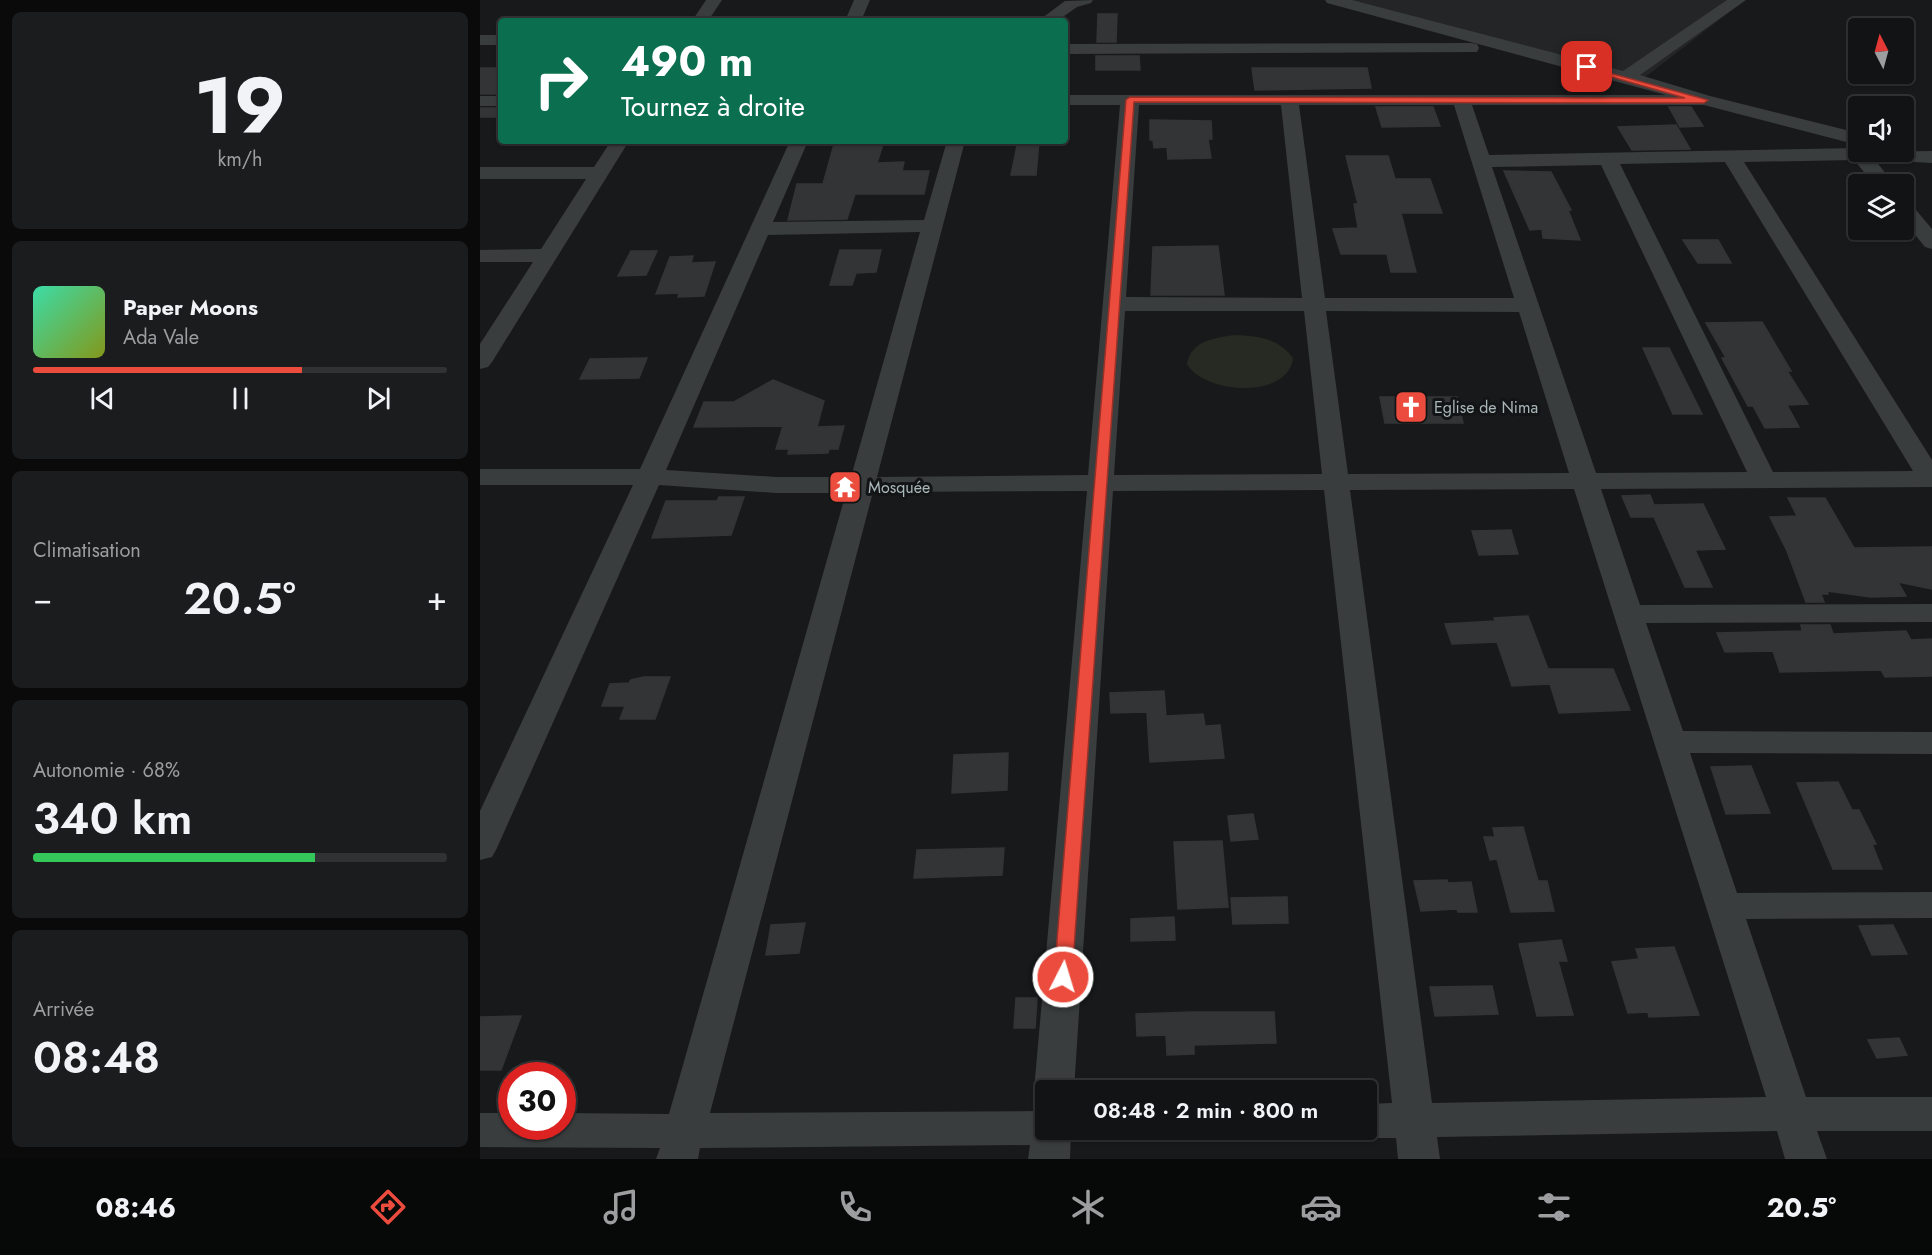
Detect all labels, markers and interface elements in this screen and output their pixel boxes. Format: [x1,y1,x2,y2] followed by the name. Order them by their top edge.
[1848,18,1914,84] north arrow
[1848,18,1914,240] map controls
[621,31,753,92] text: 490 m
[1561,41,1612,92] pin
[522,42,600,120] icon: right
[194,50,286,162] text: 19
[1570,50,1603,83] icon: arrive
[621,87,805,126] text: Tournez à droite
[1848,96,1914,162] button: sound
[217,145,263,174] text: km/h
[1848,174,1914,240] button: layers
[123,291,258,323] text: Paper Moons
[123,323,199,352] text: Ada Vale
[86,382,119,415] icon: previous
[224,382,257,415] icon: pause
[362,382,395,415] icon: next
[1393,389,1429,425] church icon: Eglise de Nima
[1434,396,1538,419] place label: Eglise de Nima
[827,469,863,505] temple icon: Mosquée
[868,476,930,499] place label: Mosquée
[33,536,141,565] text: Climatisation
[183,566,296,631] text: 20.5°
[33,575,52,622] text: −
[427,575,447,622] text: +
[33,756,180,785] text: Autonomie · 68%
[33,786,192,851] text: 340 km
[1031,945,1095,1009] position arrow
[33,995,94,1024] text: Arrivée
[33,1025,160,1090] text: 08:48
[498,1062,576,1140] speed limit sign: 30
[1094,1094,1318,1126] text: 08:48 · 2 min · 800 m
[367,1186,409,1228] icon: directions
[600,1186,642,1228] icon: music
[834,1186,876,1228] icon: phone
[1067,1186,1109,1228] icon: climate
[1300,1186,1342,1228] icon: car
[1533,1186,1575,1228] icon: filters
[96,1188,176,1227] text: 08:46
[1767,1188,1836,1227] text: 20.5°

